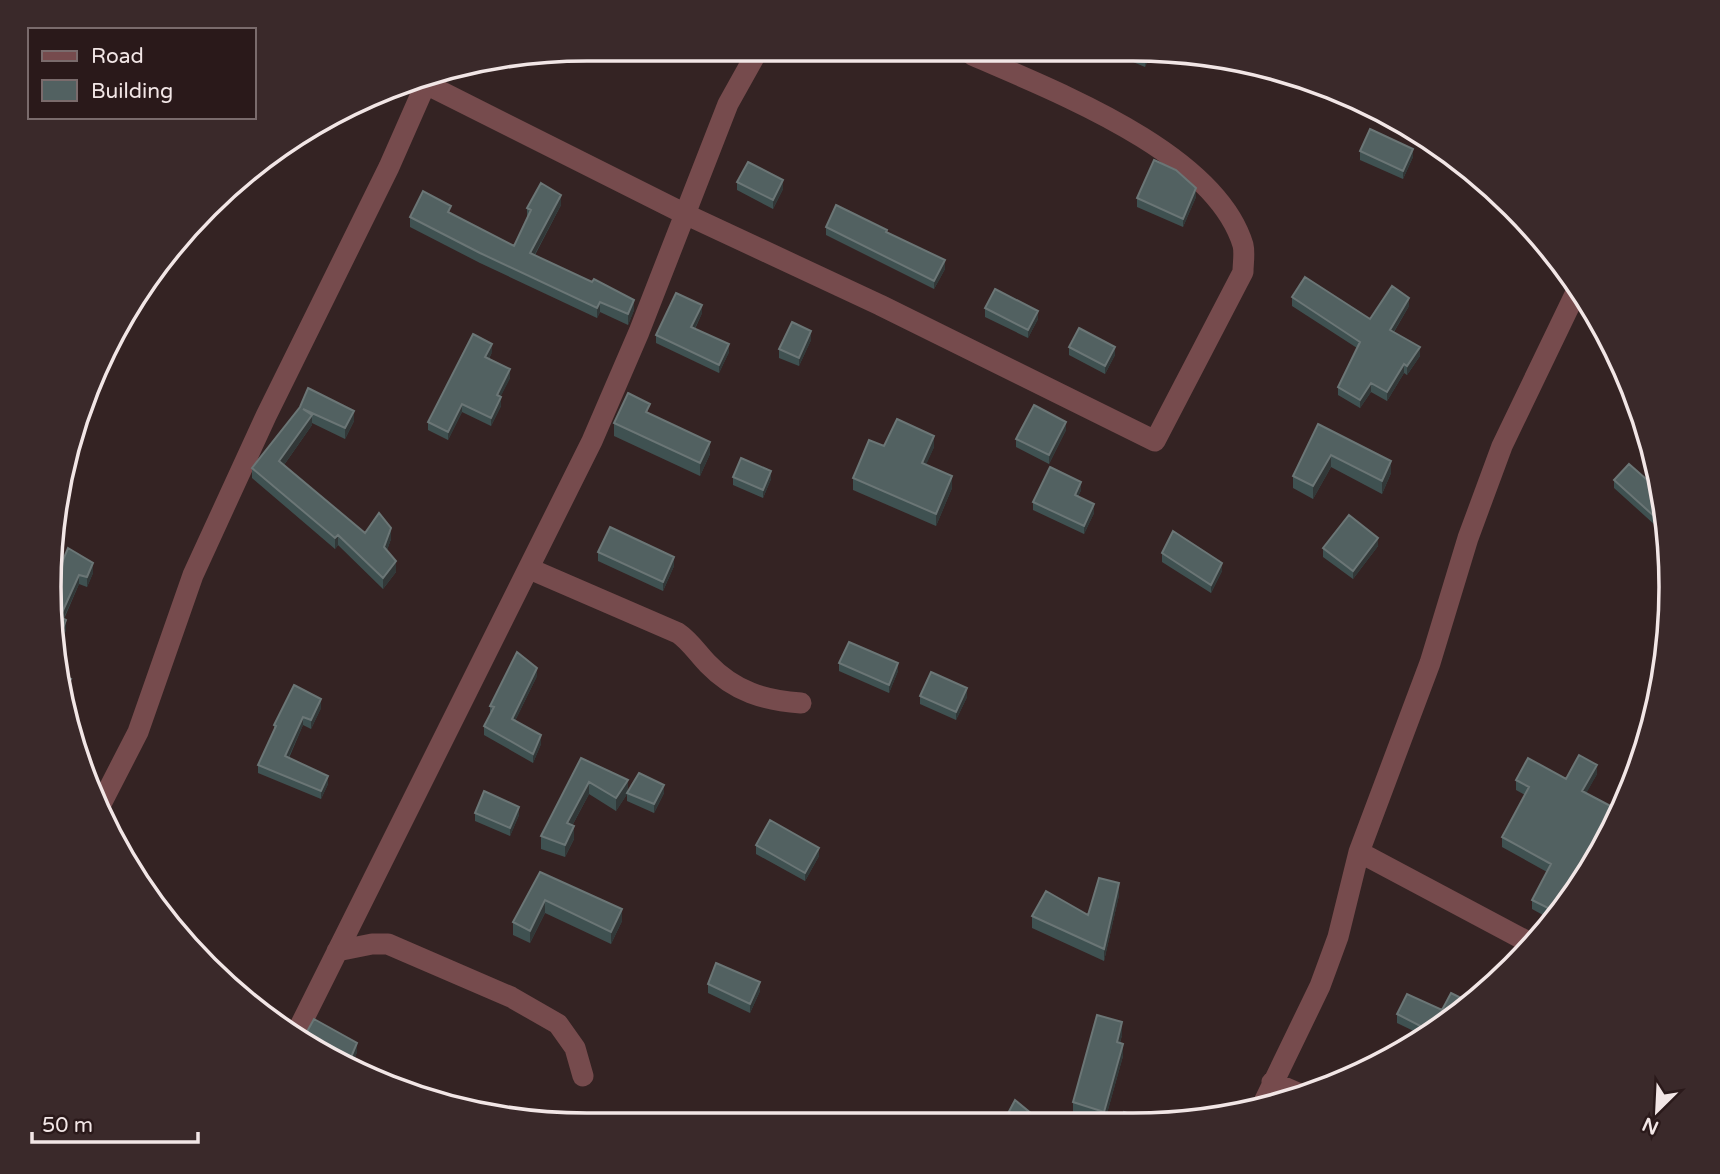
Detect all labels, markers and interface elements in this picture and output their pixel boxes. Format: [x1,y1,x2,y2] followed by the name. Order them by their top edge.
[28,28,256,119] legend
[91,44,144,69] text: Road
[91,79,173,104] text: Building
[1622,1076,1692,1146] north arrow
[32,1100,198,1144] scale bar
[1639,1112,1662,1139] text: N
[42,1113,93,1138] text: 50 m

